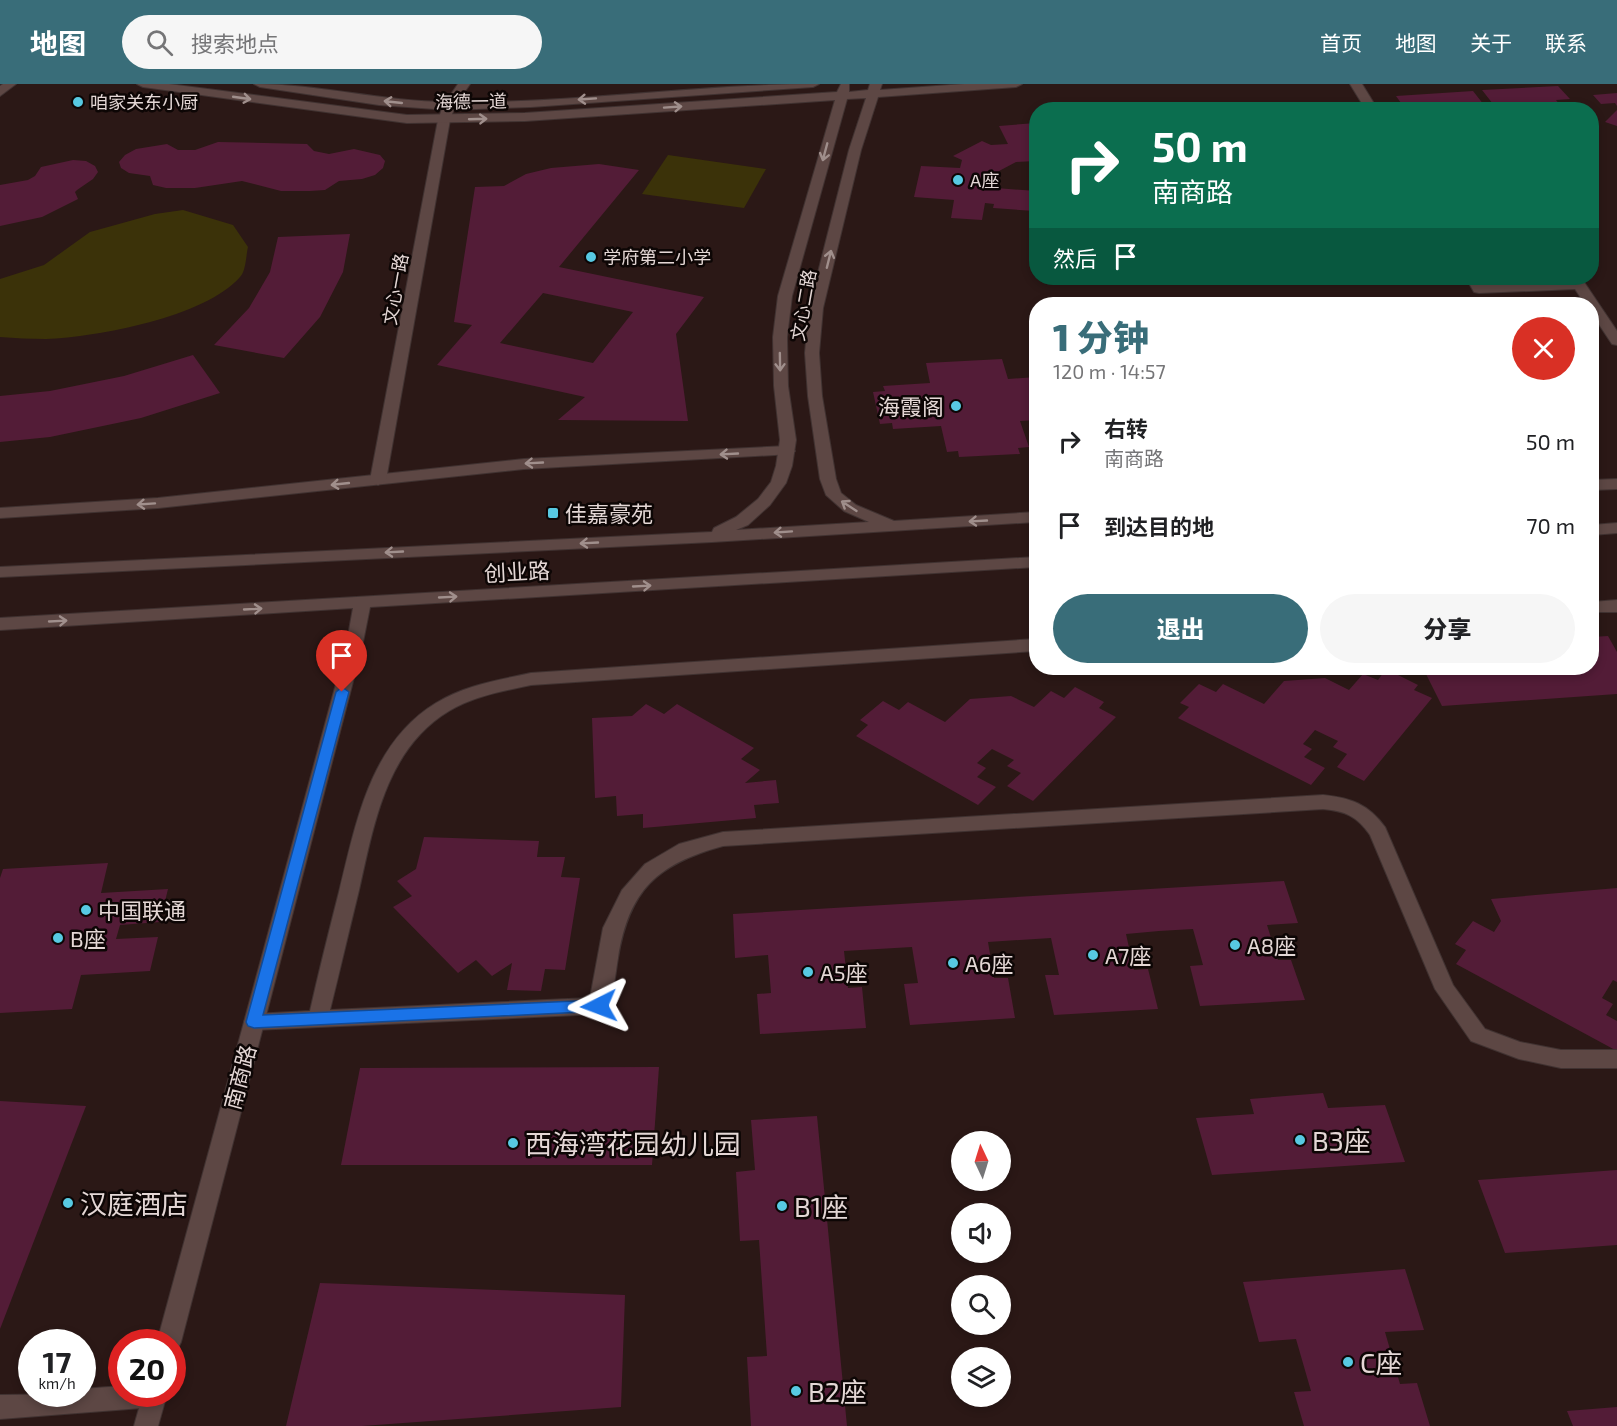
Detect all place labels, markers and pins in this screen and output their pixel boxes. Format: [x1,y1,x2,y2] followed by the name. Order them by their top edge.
[90,91,198,113] place label: 咱家关东小厨
[71,95,85,109] marker: 咱家关东小厨
[970,169,999,191] place label: A座
[951,173,965,187] marker: A座
[603,246,711,268] place label: 学府第二小学
[584,250,598,264] marker: 学府第二小学
[878,393,944,419] place label: 海霞阁
[949,399,963,413] marker: 海霞阁
[565,500,653,526] place label: 佳嘉豪苑
[546,506,560,520] marker: 佳嘉豪苑
[316,630,367,692] pin
[98,897,186,923] place label: 中国联通
[79,903,93,917] marker: 中国联通
[70,925,106,951] place label: B座
[51,931,65,945] marker: B座
[1247,932,1296,958] place label: A8座
[1228,938,1242,952] marker: A8座
[1105,942,1151,968] place label: A7座
[1086,948,1100,962] marker: A7座
[965,950,1013,976] place label: A6座
[946,956,960,970] marker: A6座
[820,959,867,985] place label: A5座
[801,965,815,979] marker: A5座
[1312,1124,1371,1156] place label: B3座
[525,1127,741,1159] place label: 西海湾花园幼儿园
[1293,1133,1307,1147] marker: B3座
[506,1136,520,1150] marker: 西海湾花园幼儿园
[80,1187,188,1219] place label: 汉庭酒店
[794,1190,849,1222] place label: B1座
[61,1196,75,1210] marker: 汉庭酒店
[775,1199,789,1213] marker: B1座
[1360,1346,1402,1378] place label: C座
[1341,1355,1355,1369] marker: C座
[808,1375,867,1407] place label: B2座
[789,1384,803,1398] marker: B2座

